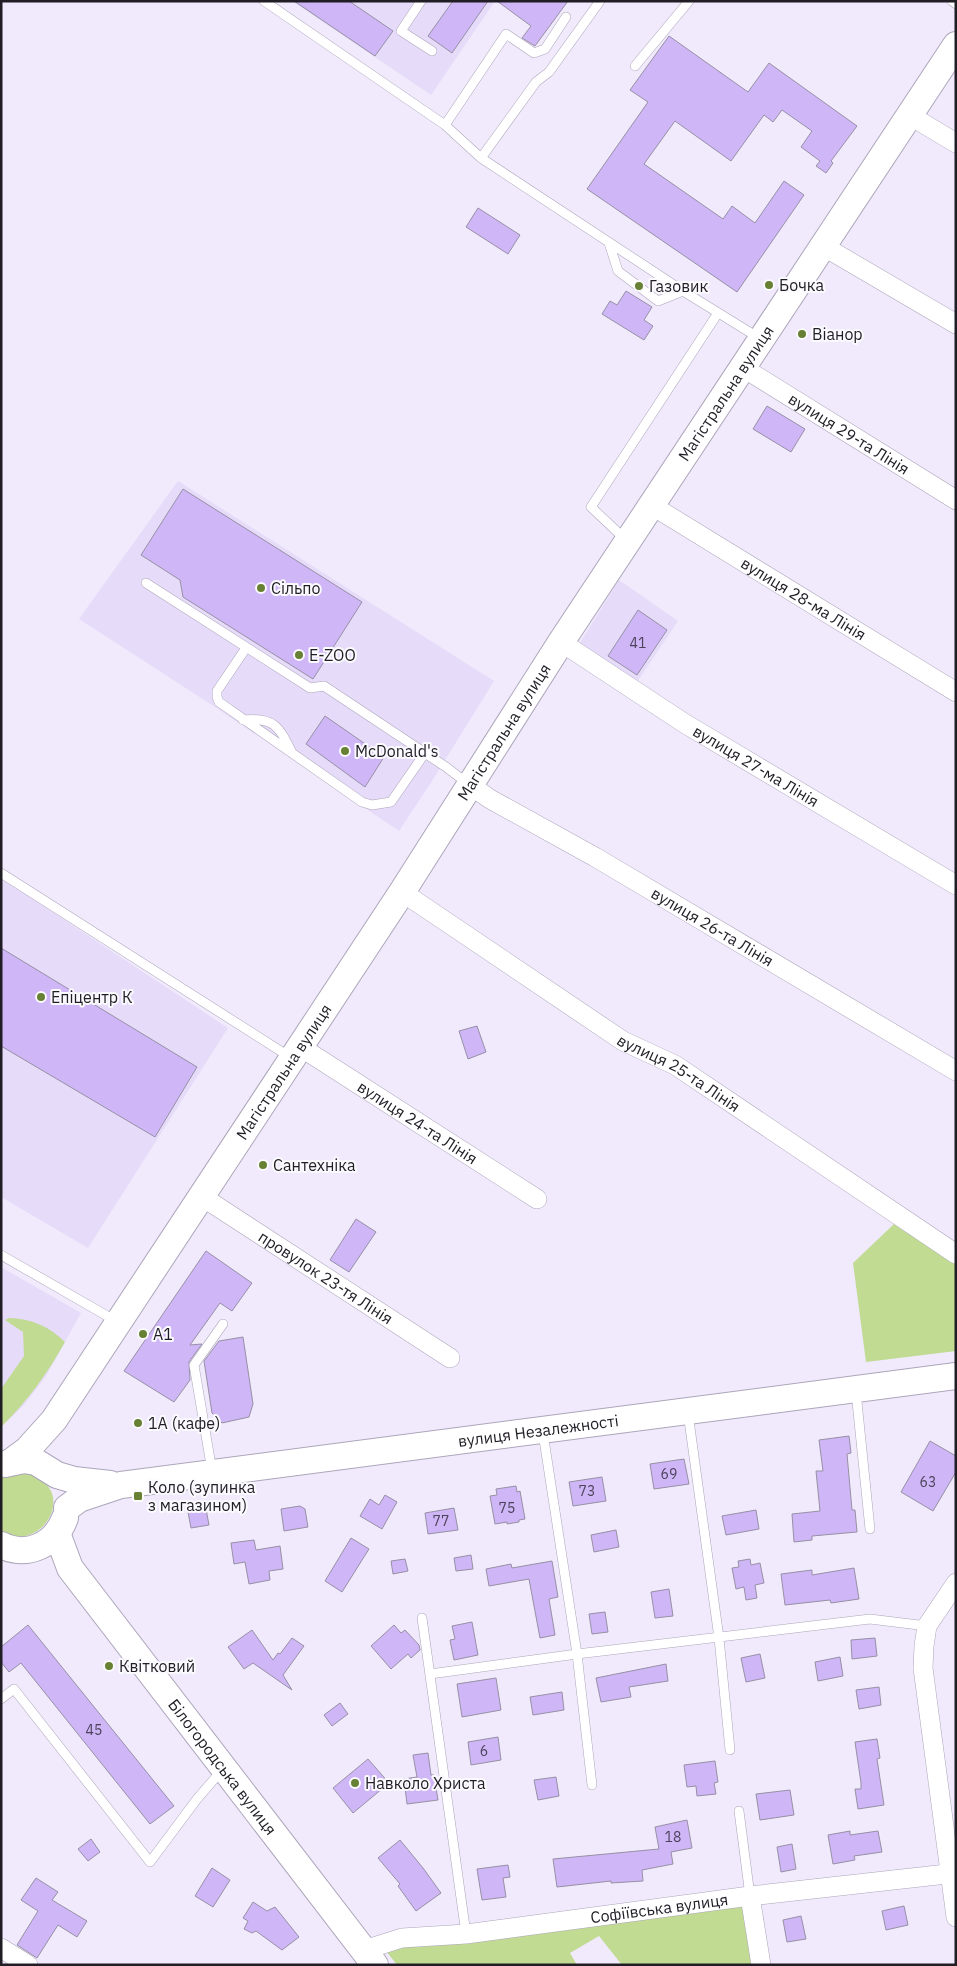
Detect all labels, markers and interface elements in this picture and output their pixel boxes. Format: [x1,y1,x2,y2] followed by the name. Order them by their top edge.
[779,275,824,295] place label: Бочка
[649,276,708,296] place label: Газовик
[763,279,775,291] marker: Бочка
[633,280,645,292] marker: Газовик
[674,322,778,465] street label: Магістральна вулиця
[812,324,863,344] place label: Віанор
[796,328,808,340] marker: Віанор
[785,388,913,479] street label: вулиця 29-та Лінія
[737,553,870,644] street label: вулиця 28-ма Лінія
[271,578,320,598] place label: Сільпо
[255,582,267,594] marker: Сільпо
[630,634,646,652] house number: 41
[309,645,356,665] place label: E-ZOO
[293,649,305,661] marker: E-ZOO
[453,660,555,804] street label: Магістральна вулиця
[689,721,822,811] street label: вулиця 27-ма Лінія
[355,741,439,761] place label: McDonald's
[339,745,351,757] marker: McDonald's
[648,883,777,971] street label: вулиця 26-та Лінія
[51,987,133,1007] place label: Епіцентр К
[35,991,47,1003] marker: Епіцентр К
[232,1000,335,1143] street label: Магістральна вулиця
[613,1030,744,1116] street label: вулиця 25-та Лінія
[354,1076,481,1168] street label: вулиця 24-та Лінія
[273,1155,356,1175] place label: Сантехніка
[257,1159,269,1171] marker: Сантехніка
[255,1226,397,1328] street label: провулок 23-тя Лінія
[153,1324,173,1344] place label: А1
[137,1328,149,1340] marker: А1
[457,1410,620,1451] street label: вулиця Незалежності
[148,1413,220,1433] place label: 1А (кафе)
[132,1417,144,1429] marker: 1А (кафе)
[661,1465,677,1483] house number: 69
[920,1473,936,1491] house number: 63
[148,1477,256,1515] place label: Коло (зупинка з магазином)
[579,1482,595,1500] house number: 73
[132,1490,144,1502] marker: Коло (зупинка з магазином)
[499,1499,515,1517] house number: 75
[433,1512,449,1530] house number: 77
[119,1656,195,1676] place label: Квітковий
[103,1660,115,1672] marker: Квітковий
[164,1695,281,1839] street label: Білогородська вулиця
[86,1721,102,1739] house number: 45
[480,1742,488,1760] house number: 6
[365,1773,486,1793] place label: Навколо Христа
[349,1777,361,1789] marker: Навколо Христа
[665,1828,681,1846] house number: 18
[589,1889,729,1927] street label: Софіївська вулиця

